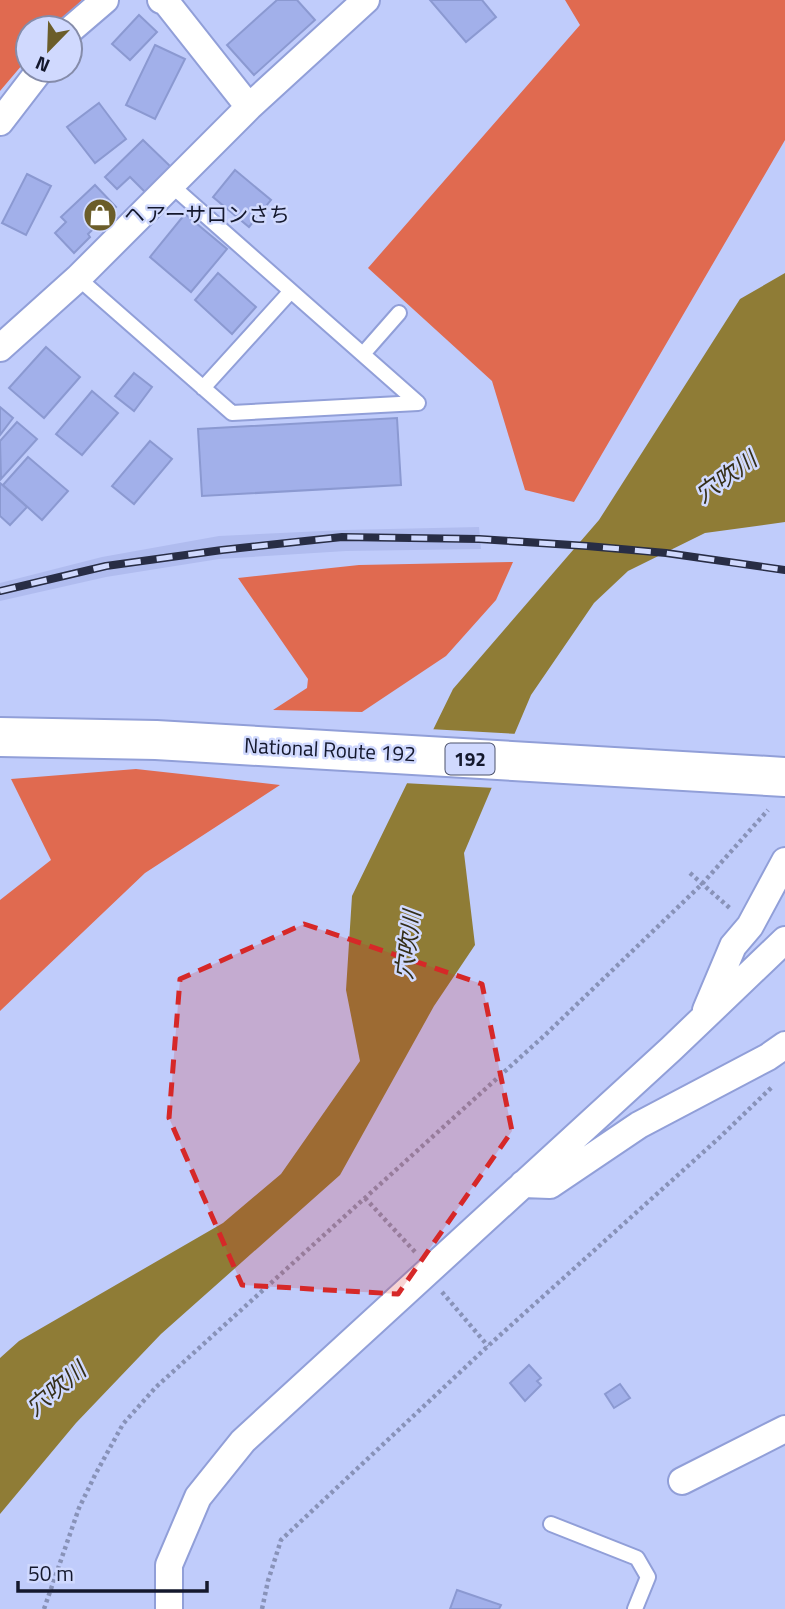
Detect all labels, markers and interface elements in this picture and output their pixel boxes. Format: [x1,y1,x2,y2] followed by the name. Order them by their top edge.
[14,14,84,84] north arrow
[30,49,54,81] text: N
[81,196,119,234] shop icon: ヘアーサロンさち
[124,198,290,230] place label: ヘアーサロンさち
[688,440,766,511] water label: 穴吹川
[243,729,417,769] street label: National Route 192
[446,744,494,774] road number: 192
[386,906,429,981] water label: 穴吹川
[18,1351,96,1424] water label: 穴吹川
[18,1550,206,1594] scale bar
[28,1557,74,1589] text: 50 m

